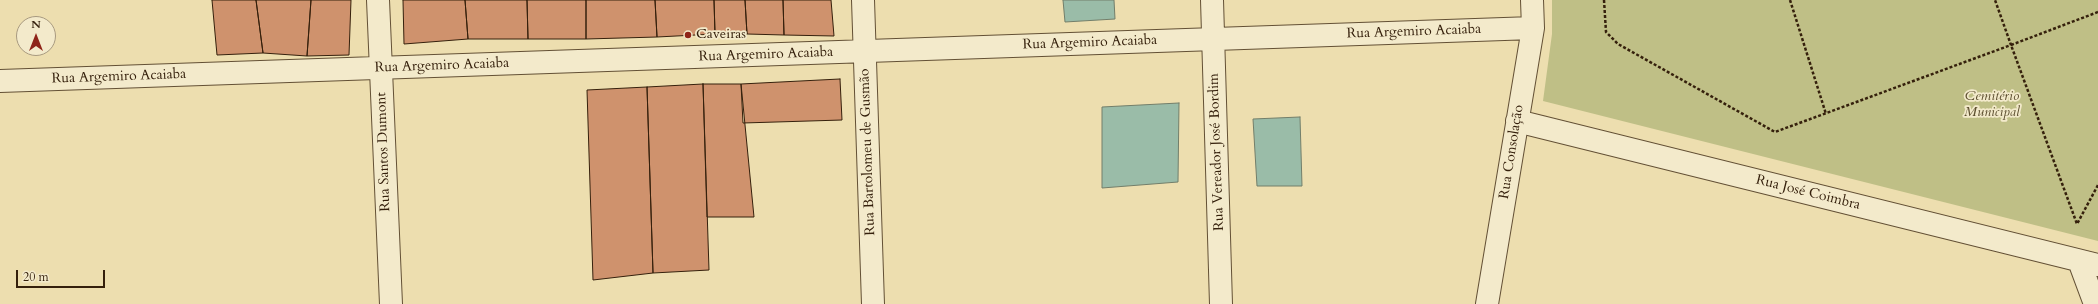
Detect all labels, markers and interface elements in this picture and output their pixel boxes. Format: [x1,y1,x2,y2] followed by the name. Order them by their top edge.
[16,16,56,56] north arrow
[31,17,41,32] text: N
[1346,21,1482,43] street label: Rua Argemiro Acaiaba
[696,27,746,43] place label: Caveiras
[683,30,693,40] marker: Caveiras
[1022,32,1158,54] street label: Rua Argemiro Acaiaba
[698,44,834,66] street label: Rua Argemiro Acaiaba
[374,55,510,77] street label: Rua Argemiro Acaiaba
[51,66,187,88] street label: Rua Argemiro Acaiaba
[857,68,879,236] street label: Rua Bartolomeu de Gusmão
[1206,73,1228,231] street label: Rua Vereador José Bordim
[1964,89,2020,122] park label: Cemitério Municipal
[374,92,394,212] street label: Rua Santos Dumont
[1496,104,1528,200] street label: Rua Consolação
[1754,172,1862,214] street label: Rua José Coimbra
[18,262,107,288] scale bar
[23,269,49,285] text: 20 m

